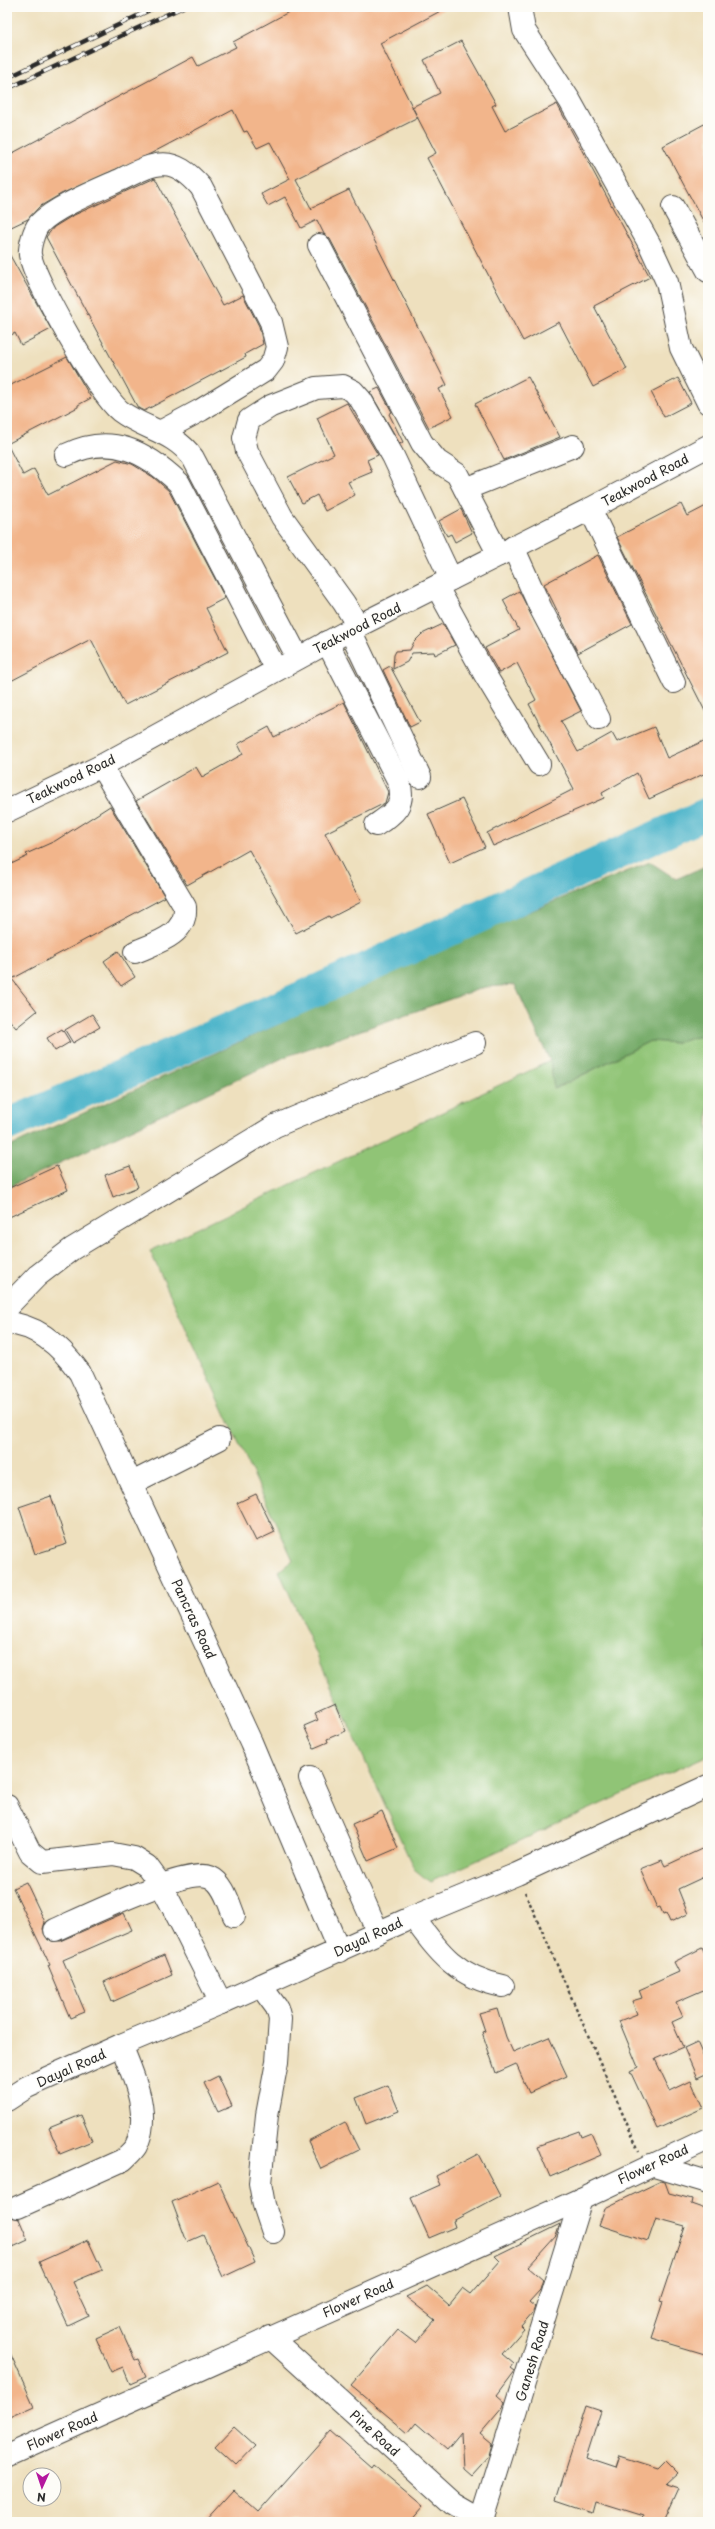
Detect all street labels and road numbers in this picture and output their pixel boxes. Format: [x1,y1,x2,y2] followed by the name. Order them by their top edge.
[598,449,692,511] street label: Teakwood Road
[310,597,404,658] street label: Teakwood Road
[23,749,118,808] street label: Teakwood Road
[168,1576,221,1662] street label: Pancras Road
[330,1912,406,1961] street label: Dayal Road
[33,2044,109,2091] street label: Dayal Road
[614,2139,691,2188] street label: Flower Road
[319,2273,396,2322] street label: Flower Road
[510,2318,553,2404] street label: Ganesh Road
[346,2405,404,2460] street label: Pine Road
[23,2406,100,2455] street label: Flower Road

